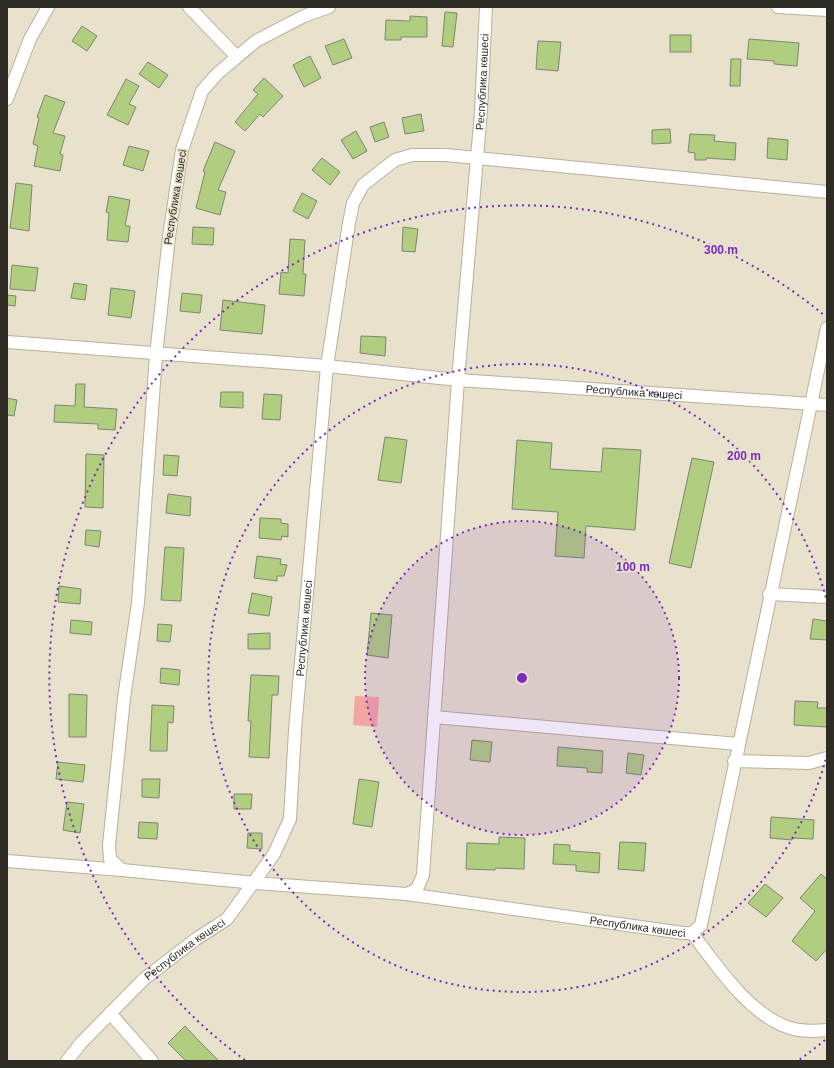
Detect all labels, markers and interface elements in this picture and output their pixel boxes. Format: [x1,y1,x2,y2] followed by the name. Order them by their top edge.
[473,33,491,131] street label: Республика көшесі
[162,148,188,246] street label: Республика көшесі
[704,243,738,257] text: 300 m
[585,383,683,401] street label: Республика көшесі
[727,449,761,463] text: 200 m
[616,560,650,574] text: 100 m
[294,580,314,677] street label: Республика көшесі
[515,671,529,685] centre of rings
[589,914,686,939] street label: Республика көшесі
[142,916,227,982] street label: Республика көшесі

